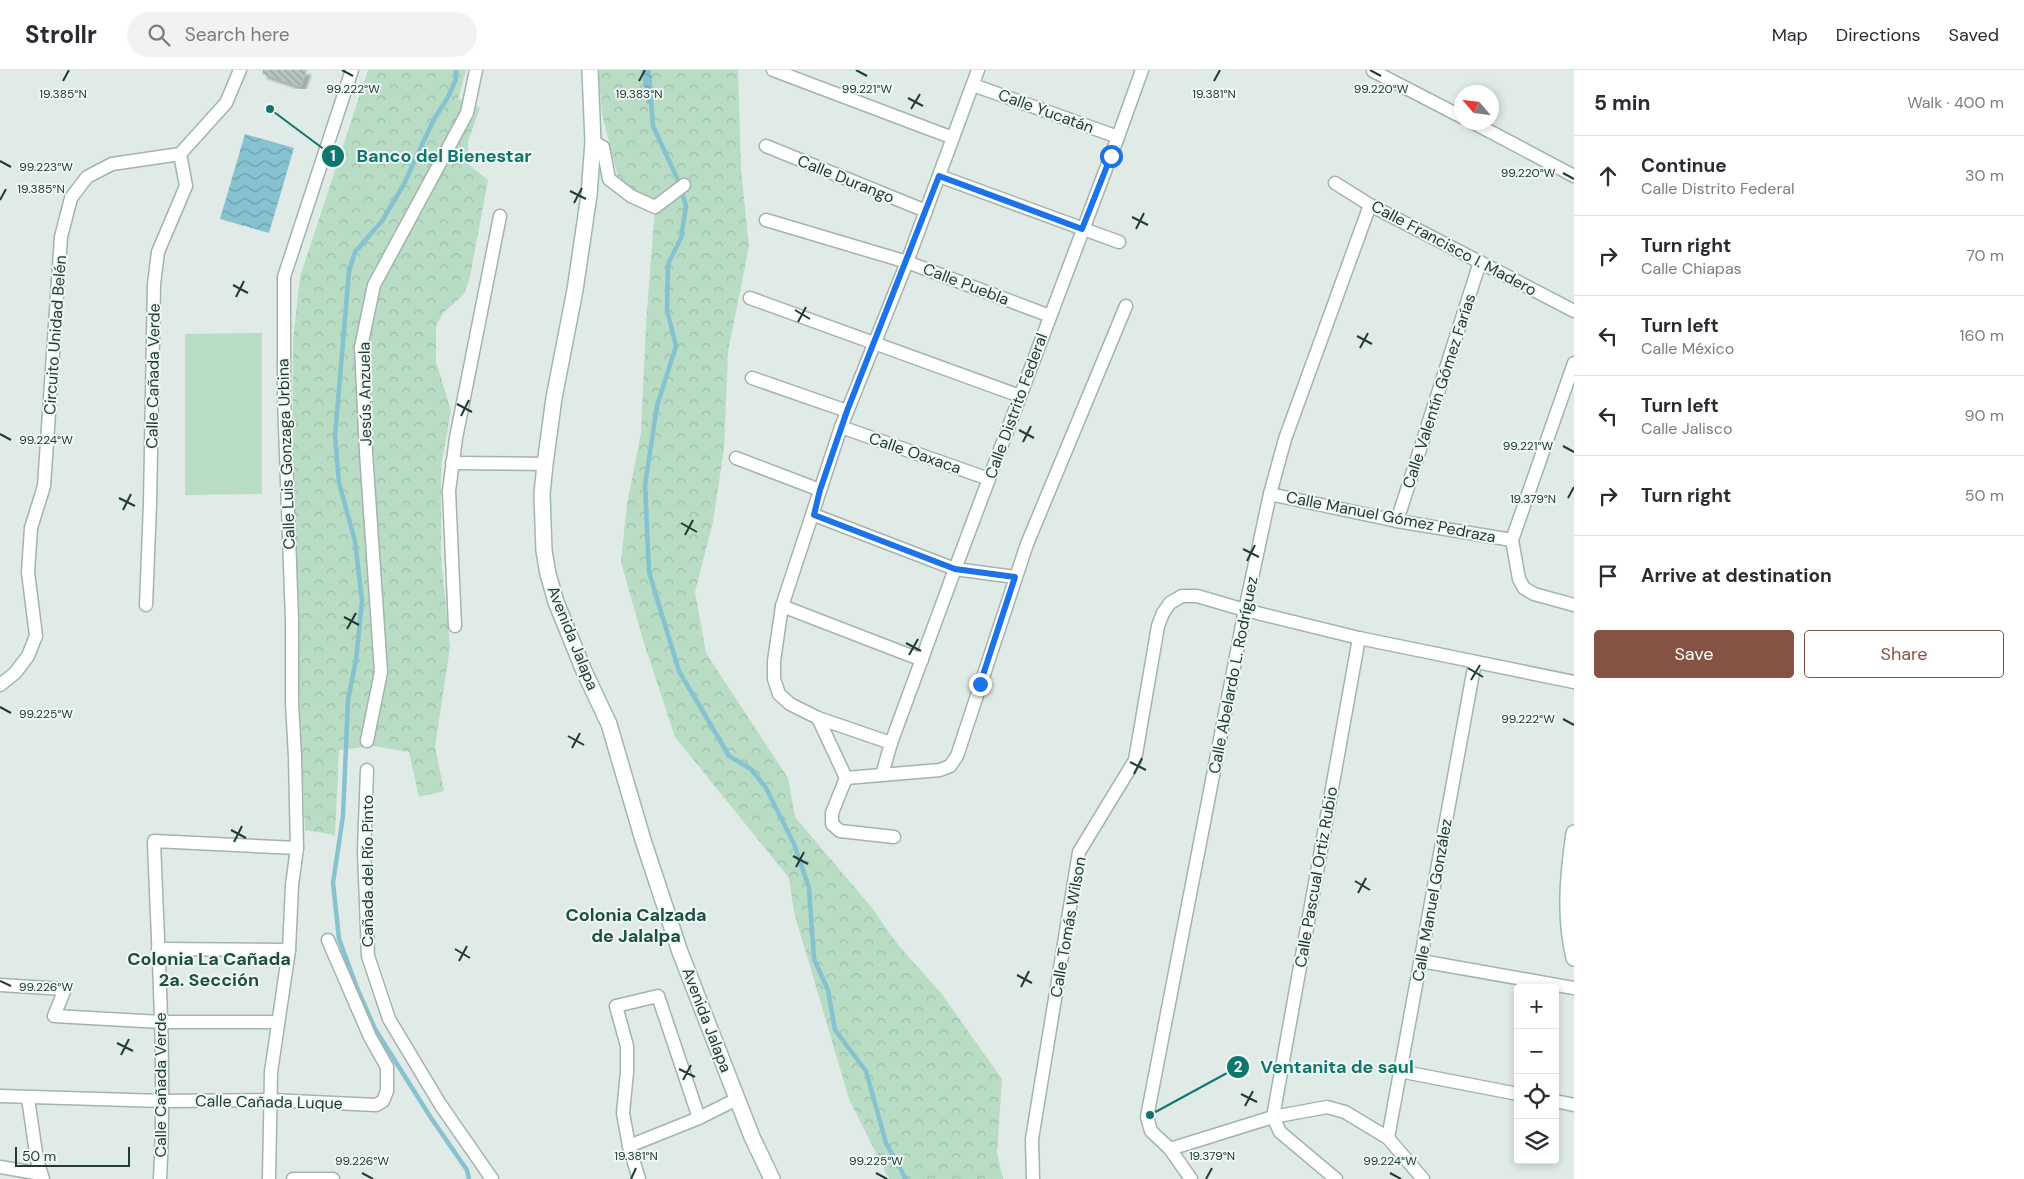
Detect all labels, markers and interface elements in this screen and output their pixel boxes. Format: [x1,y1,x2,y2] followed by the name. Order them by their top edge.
[127,12,477,57] search box
[25,19,97,50] text: Strollr
[145,21,173,49] icon: search
[185,22,290,47] text: Search here
[1772,23,1808,47] text: Map
[1836,23,1921,47] text: Directions
[1949,23,1999,47] text: Saved
[326,81,380,97] text: 99.222°W
[842,81,893,97] text: 99.221°W
[1354,81,1409,97] text: 99.220°W
[995,84,1097,138] street label: Calle Yucatán
[1454,85,1499,130] north arrow
[39,86,87,102] text: 19.385°N
[615,86,663,102] text: 19.383°N
[1192,86,1236,102] text: 19.381°N
[1594,89,1650,117] text: 5 min
[1907,92,2004,113] text: Walk · 400 m
[321,139,541,172] callout: Banco del Bienestar
[356,144,532,168] text: Banco del Bienestar
[1100,145,1123,168] route start
[330,146,336,166] text: 1
[794,150,898,208] street label: Calle Durango
[1641,153,1727,178] text: Continue
[19,159,73,175] text: 99.223°W
[1594,162,1622,190] icon: ahead
[1501,165,1556,181] text: 99.220°W
[1965,165,2004,186] text: 30 m
[1641,178,1795,199] text: Calle Distrito Federal
[17,181,65,197] text: 19.385°N
[1368,195,1540,301] street label: Calle Francisco I. Madero
[1641,233,1731,258] text: Turn right
[1594,242,1622,270] icon: right
[1966,245,2004,266] text: 70 m
[39,254,71,416] street label: Circuito Unidad Belén
[920,258,1012,310] street label: Calle Puebla
[1641,258,1742,279] text: Calle Chiapas
[1398,291,1480,491] street label: Calle Valentín Gómez Farías
[141,303,165,449] street label: Calle Cañada Verde
[1641,313,1719,338] text: Turn left
[1594,322,1622,350] icon: left
[1960,325,2004,346] text: 160 m
[980,330,1052,482] street label: Calle Distrito Federal
[1641,338,1734,359] text: Calle México
[354,342,376,446] street label: Jesús Anzuela
[272,358,300,550] street label: Calle Luis Gonzaga Urbina
[1641,393,1719,418] text: Turn left
[1594,402,1622,430] icon: left
[1964,405,2004,426] text: 90 m
[1641,418,1732,439] text: Calle Jalisco
[866,427,964,479] street label: Calle Oaxaca
[19,432,73,448] text: 99.224°W
[1503,438,1554,454] text: 99.221°W
[1594,482,1622,510] icon: right
[1641,483,1731,508] text: Turn right
[1965,485,2004,506] text: 50 m
[1284,486,1498,548] street label: Calle Manuel Gómez Pedraza
[1510,491,1556,507] text: 19.379°N
[1594,562,1622,590] icon: arrive
[1641,563,1832,588] text: Arrive at destination
[1204,575,1262,775] street label: Calle Abelardo L. Rodríguez
[543,583,603,693] street label: Avenida Jalapa
[1594,630,1794,678] button: Save
[1804,630,2004,678] button: Share
[969,673,992,696] route end
[19,706,73,722] text: 99.225°W
[1501,711,1555,727] text: 99.222°W
[1290,785,1342,969] street label: Calle Pascual Ortiz Rubio
[357,795,378,947] street label: Cañada del Río Pinto
[1407,817,1457,983] street label: Calle Manuel González
[1045,855,1091,999] street label: Calle Tomás Wilson
[565,903,707,948] district label: Colonia Calzada de Jalalpa
[127,947,291,992] district label: Colonia La Cañada 2a. Sección
[677,965,737,1075] street label: Avenida Jalapa
[19,979,73,995] text: 99.226°W
[1514,984,1559,1164] map controls
[1514,984,1559,1029] button: +
[150,1012,171,1158] street label: Calle Cañada Verde
[1514,1029,1559,1074] button: −
[1225,1050,1424,1083] callout: Ventanita de saul
[1260,1055,1414,1079] text: Ventanita de saul
[1234,1057,1243,1077] text: 2
[1514,1074,1559,1119] button: locate
[195,1090,343,1114] street label: Calle Cañada Luque
[1514,1119,1559,1164] button: layers
[15,1144,130,1167] scale bar
[22,1147,56,1165] text: 50 m
[614,1148,658,1164] text: 19.381°N
[1189,1148,1235,1164] text: 19.379°N
[335,1153,389,1169] text: 99.226°W
[849,1153,903,1169] text: 99.225°W
[1363,1153,1417,1169] text: 99.224°W

